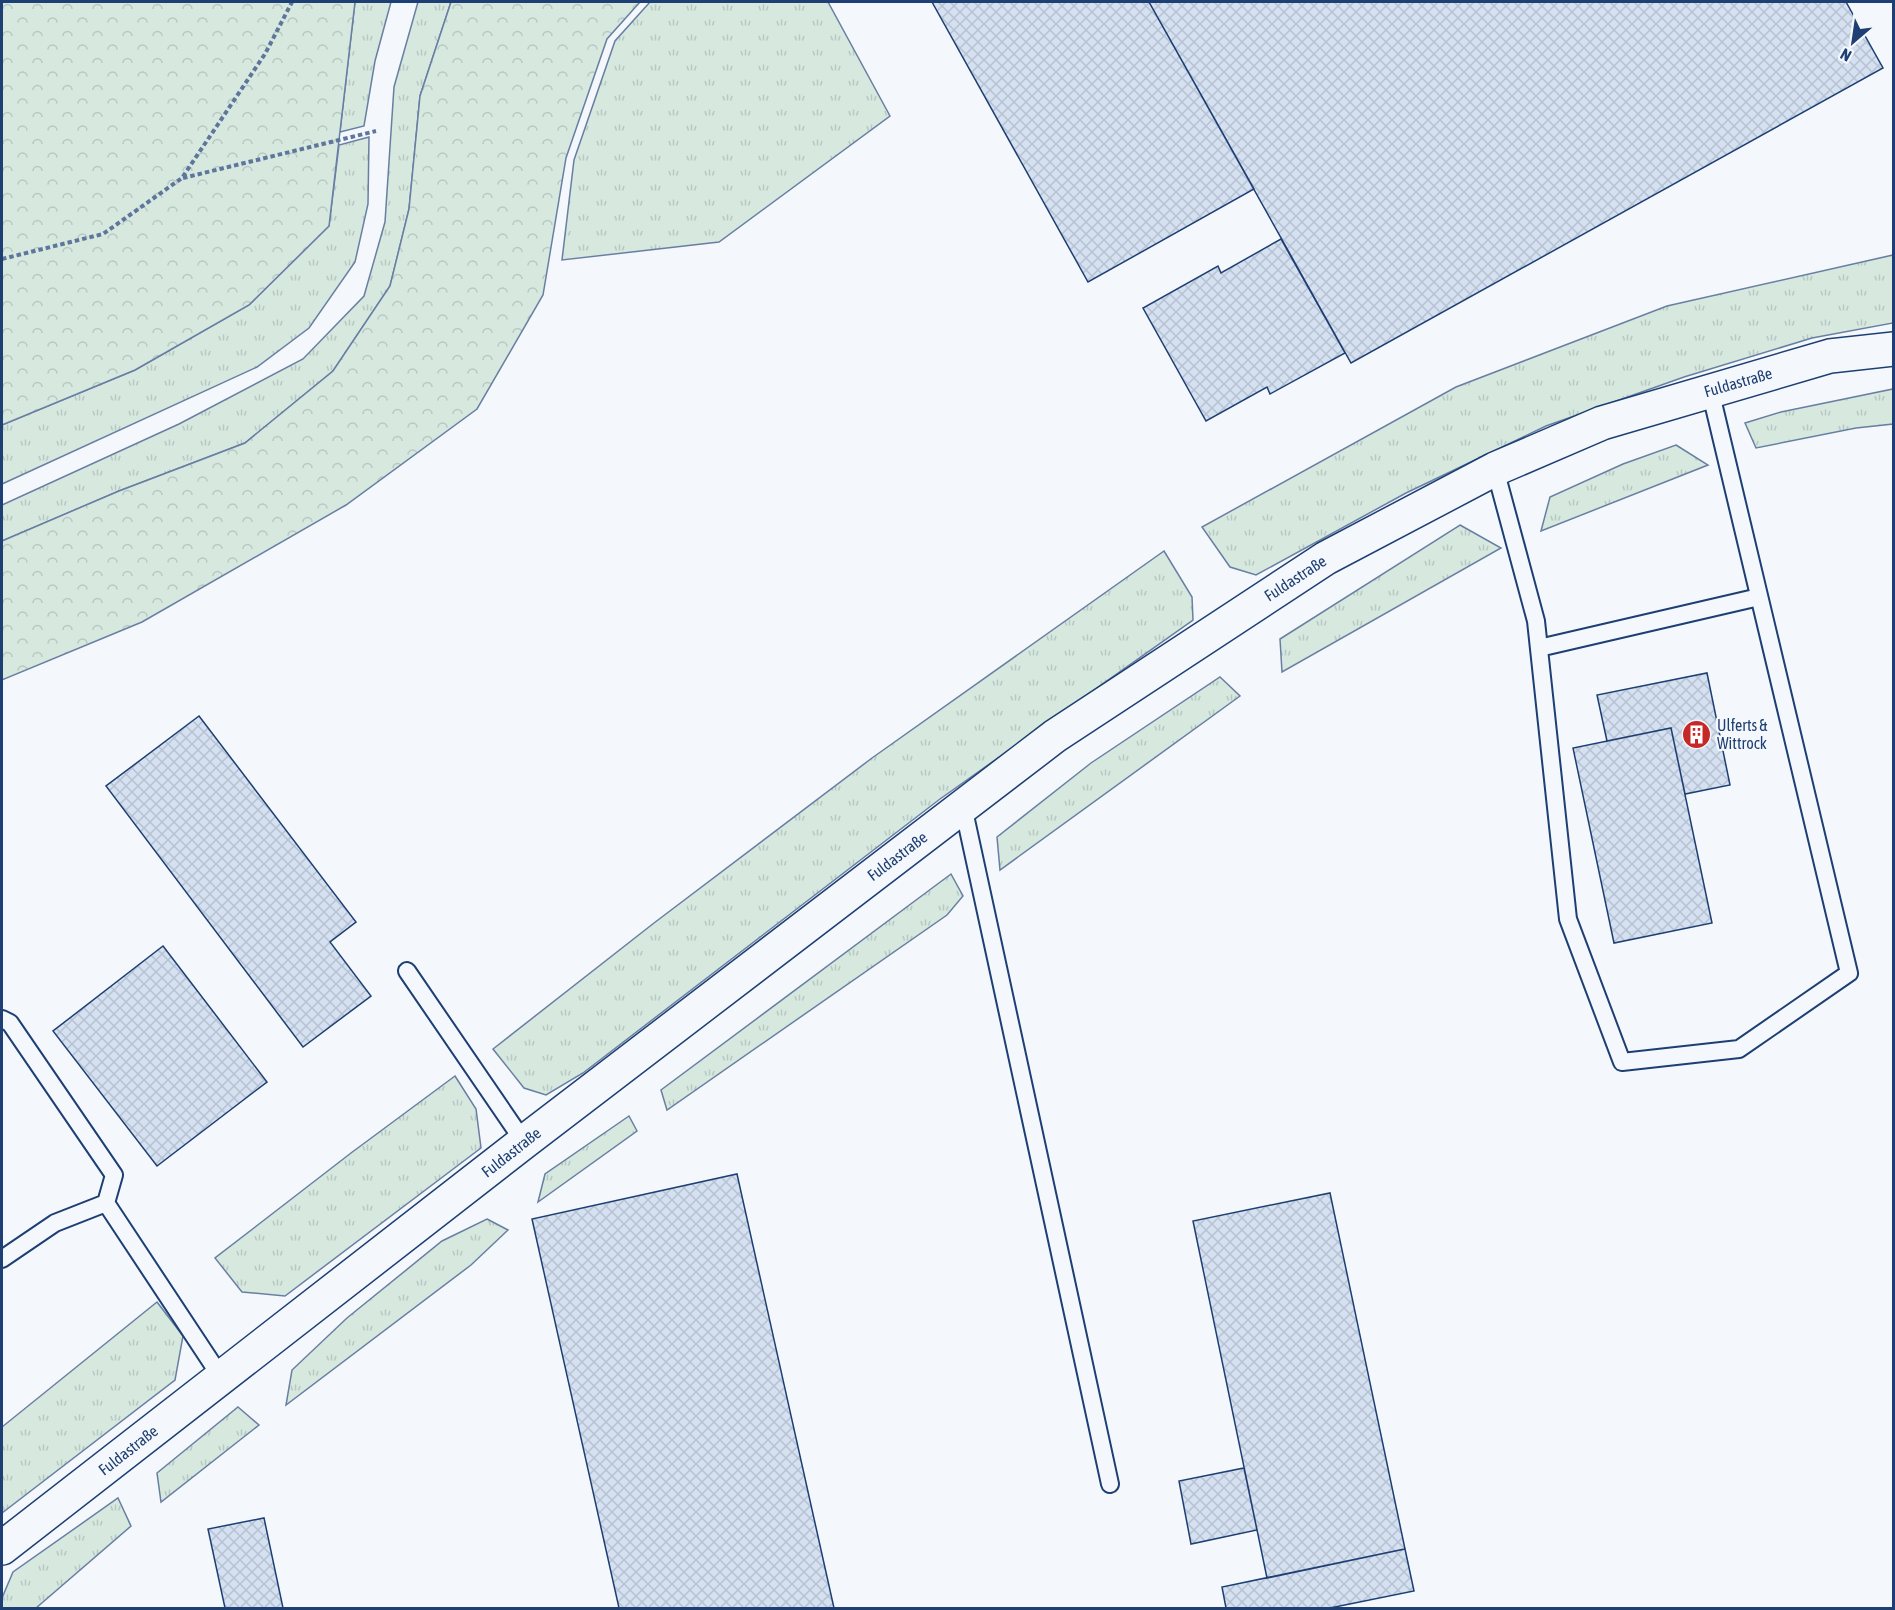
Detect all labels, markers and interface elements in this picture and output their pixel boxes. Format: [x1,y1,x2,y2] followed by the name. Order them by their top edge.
[1823,12,1883,72] north arrow
[1837,45,1854,65] text: N
[1702,364,1774,400] street label: Fuldastraße
[1261,551,1329,605] street label: Fuldastraße
[1717,716,1768,752] place label: Ulferts & Wittrock
[1680,718,1712,750] building icon: Ulferts & Wittrock
[864,828,930,884] street label: Fuldastraße
[478,1123,544,1181] street label: Fuldastraße
[95,1421,161,1479] street label: Fuldastraße

